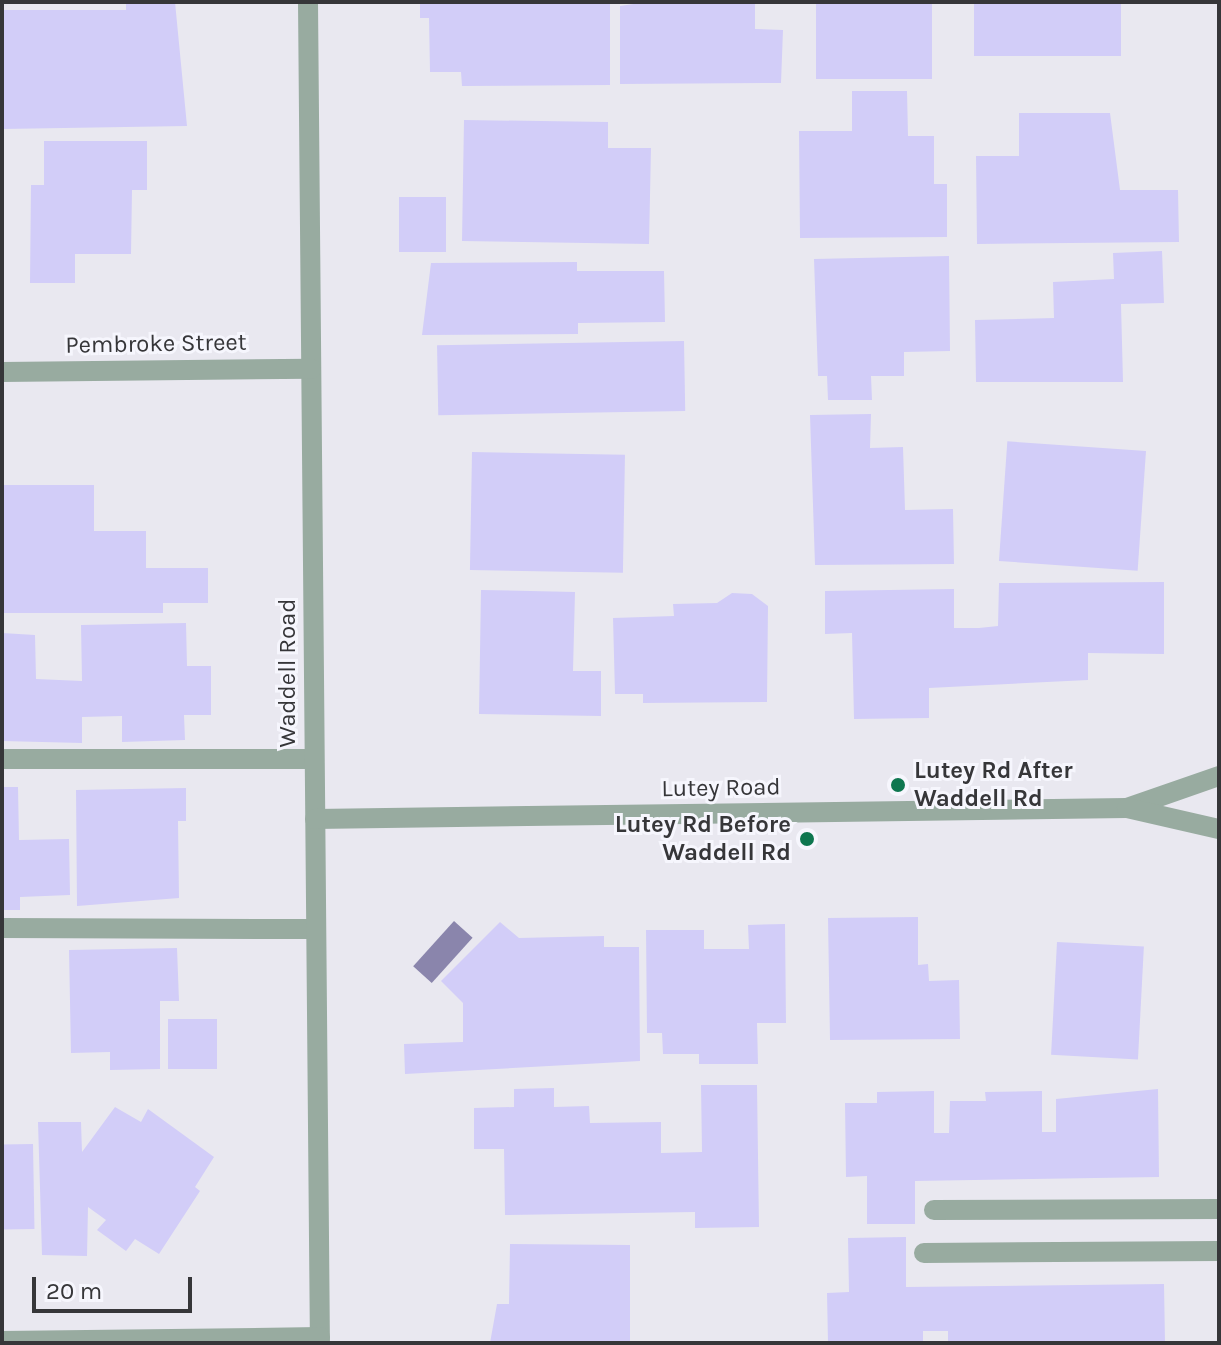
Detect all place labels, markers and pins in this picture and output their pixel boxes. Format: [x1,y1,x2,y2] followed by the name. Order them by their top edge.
[914,757,1073,813] place label: Lutey Rd After Waddell Rd
[889,776,907,794] marker: Lutey Rd After Waddell Rd
[615,811,791,867] place label: Lutey Rd Before Waddell Rd
[798,830,816,848] marker: Lutey Rd Before Waddell Rd

